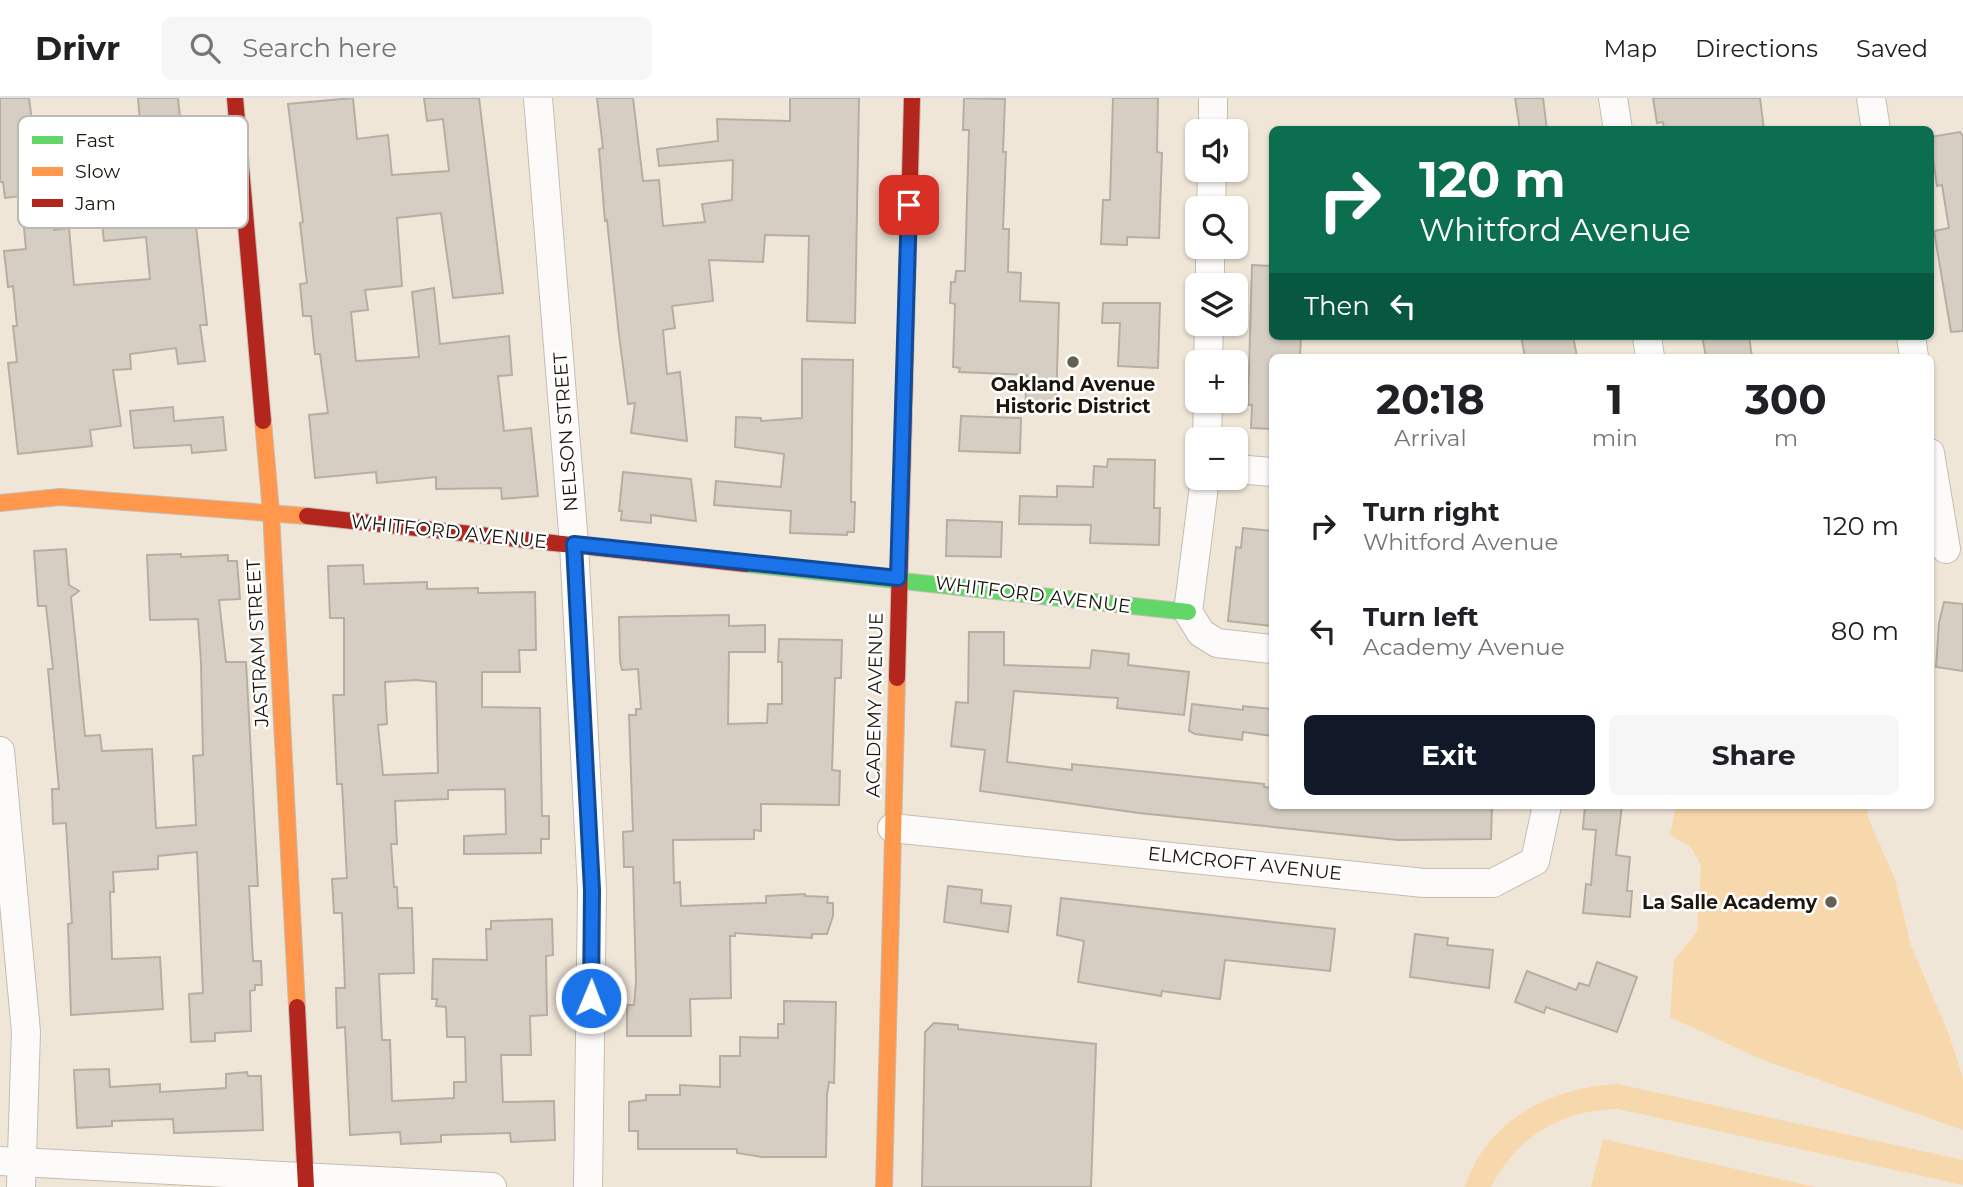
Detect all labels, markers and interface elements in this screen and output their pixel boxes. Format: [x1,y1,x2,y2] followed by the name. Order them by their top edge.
[162,17,652,80] search box
[35,28,120,68] text: Drivr
[186,29,224,67] icon: search
[242,32,397,64] text: Search here
[1604,34,1657,63] text: Map
[1695,34,1818,63] text: Directions
[1856,34,1928,63] text: Saved
[18,116,248,228] legend
[1185,119,1248,490] map controls
[1185,119,1248,182] button: sound
[75,129,115,152] text: Fast
[1419,150,1566,209] text: 120 m
[1304,154,1395,245] icon: right
[75,160,120,183] text: Slow
[879,175,939,235] pin
[890,186,928,224] icon: arrive
[74,192,116,215] text: Jam
[1185,196,1248,259] button: search
[1419,210,1691,249] text: Whitford Avenue
[1185,273,1248,336] button: layers
[1384,287,1422,325] icon: left
[1304,290,1370,322] text: Then
[1185,350,1248,413] button: +
[548,351,583,512] street label: NELSON STREET
[1065,354,1081,370] marker: Oakland Avenue Historic District
[991,373,1155,418] place label: Oakland Avenue Historic District
[1376,373,1485,425] text: 20:18
[1607,373,1623,425] text: 1
[1745,373,1827,425] text: 300
[1394,424,1467,452] text: Arrival
[1592,424,1638,452] text: min
[1774,424,1798,452] text: m
[1185,427,1248,490] button: −
[1363,496,1499,528] text: Turn right
[1304,507,1342,545] icon: right
[350,510,548,553] street label: WHITFORD AVENUE
[1823,510,1899,542] text: 120 m
[1363,528,1558,556] text: Whitford Avenue
[242,558,273,729] street label: JASTRAM STREET
[934,571,1132,618] street label: WHITFORD AVENUE
[1363,601,1479,633] text: Turn left
[861,612,888,798] street label: ACADEMY AVENUE
[1304,612,1342,650] icon: left
[1831,615,1899,647] text: 80 m
[1363,633,1565,661] text: Academy Avenue
[1304,715,1595,795] button: Exit
[1609,715,1899,795] button: Share
[1147,842,1343,885] street label: ELMCROFT AVENUE
[1642,891,1818,914] place label: La Salle Academy
[1823,894,1839,910] marker: La Salle Academy
[554,961,628,1035] position arrow

